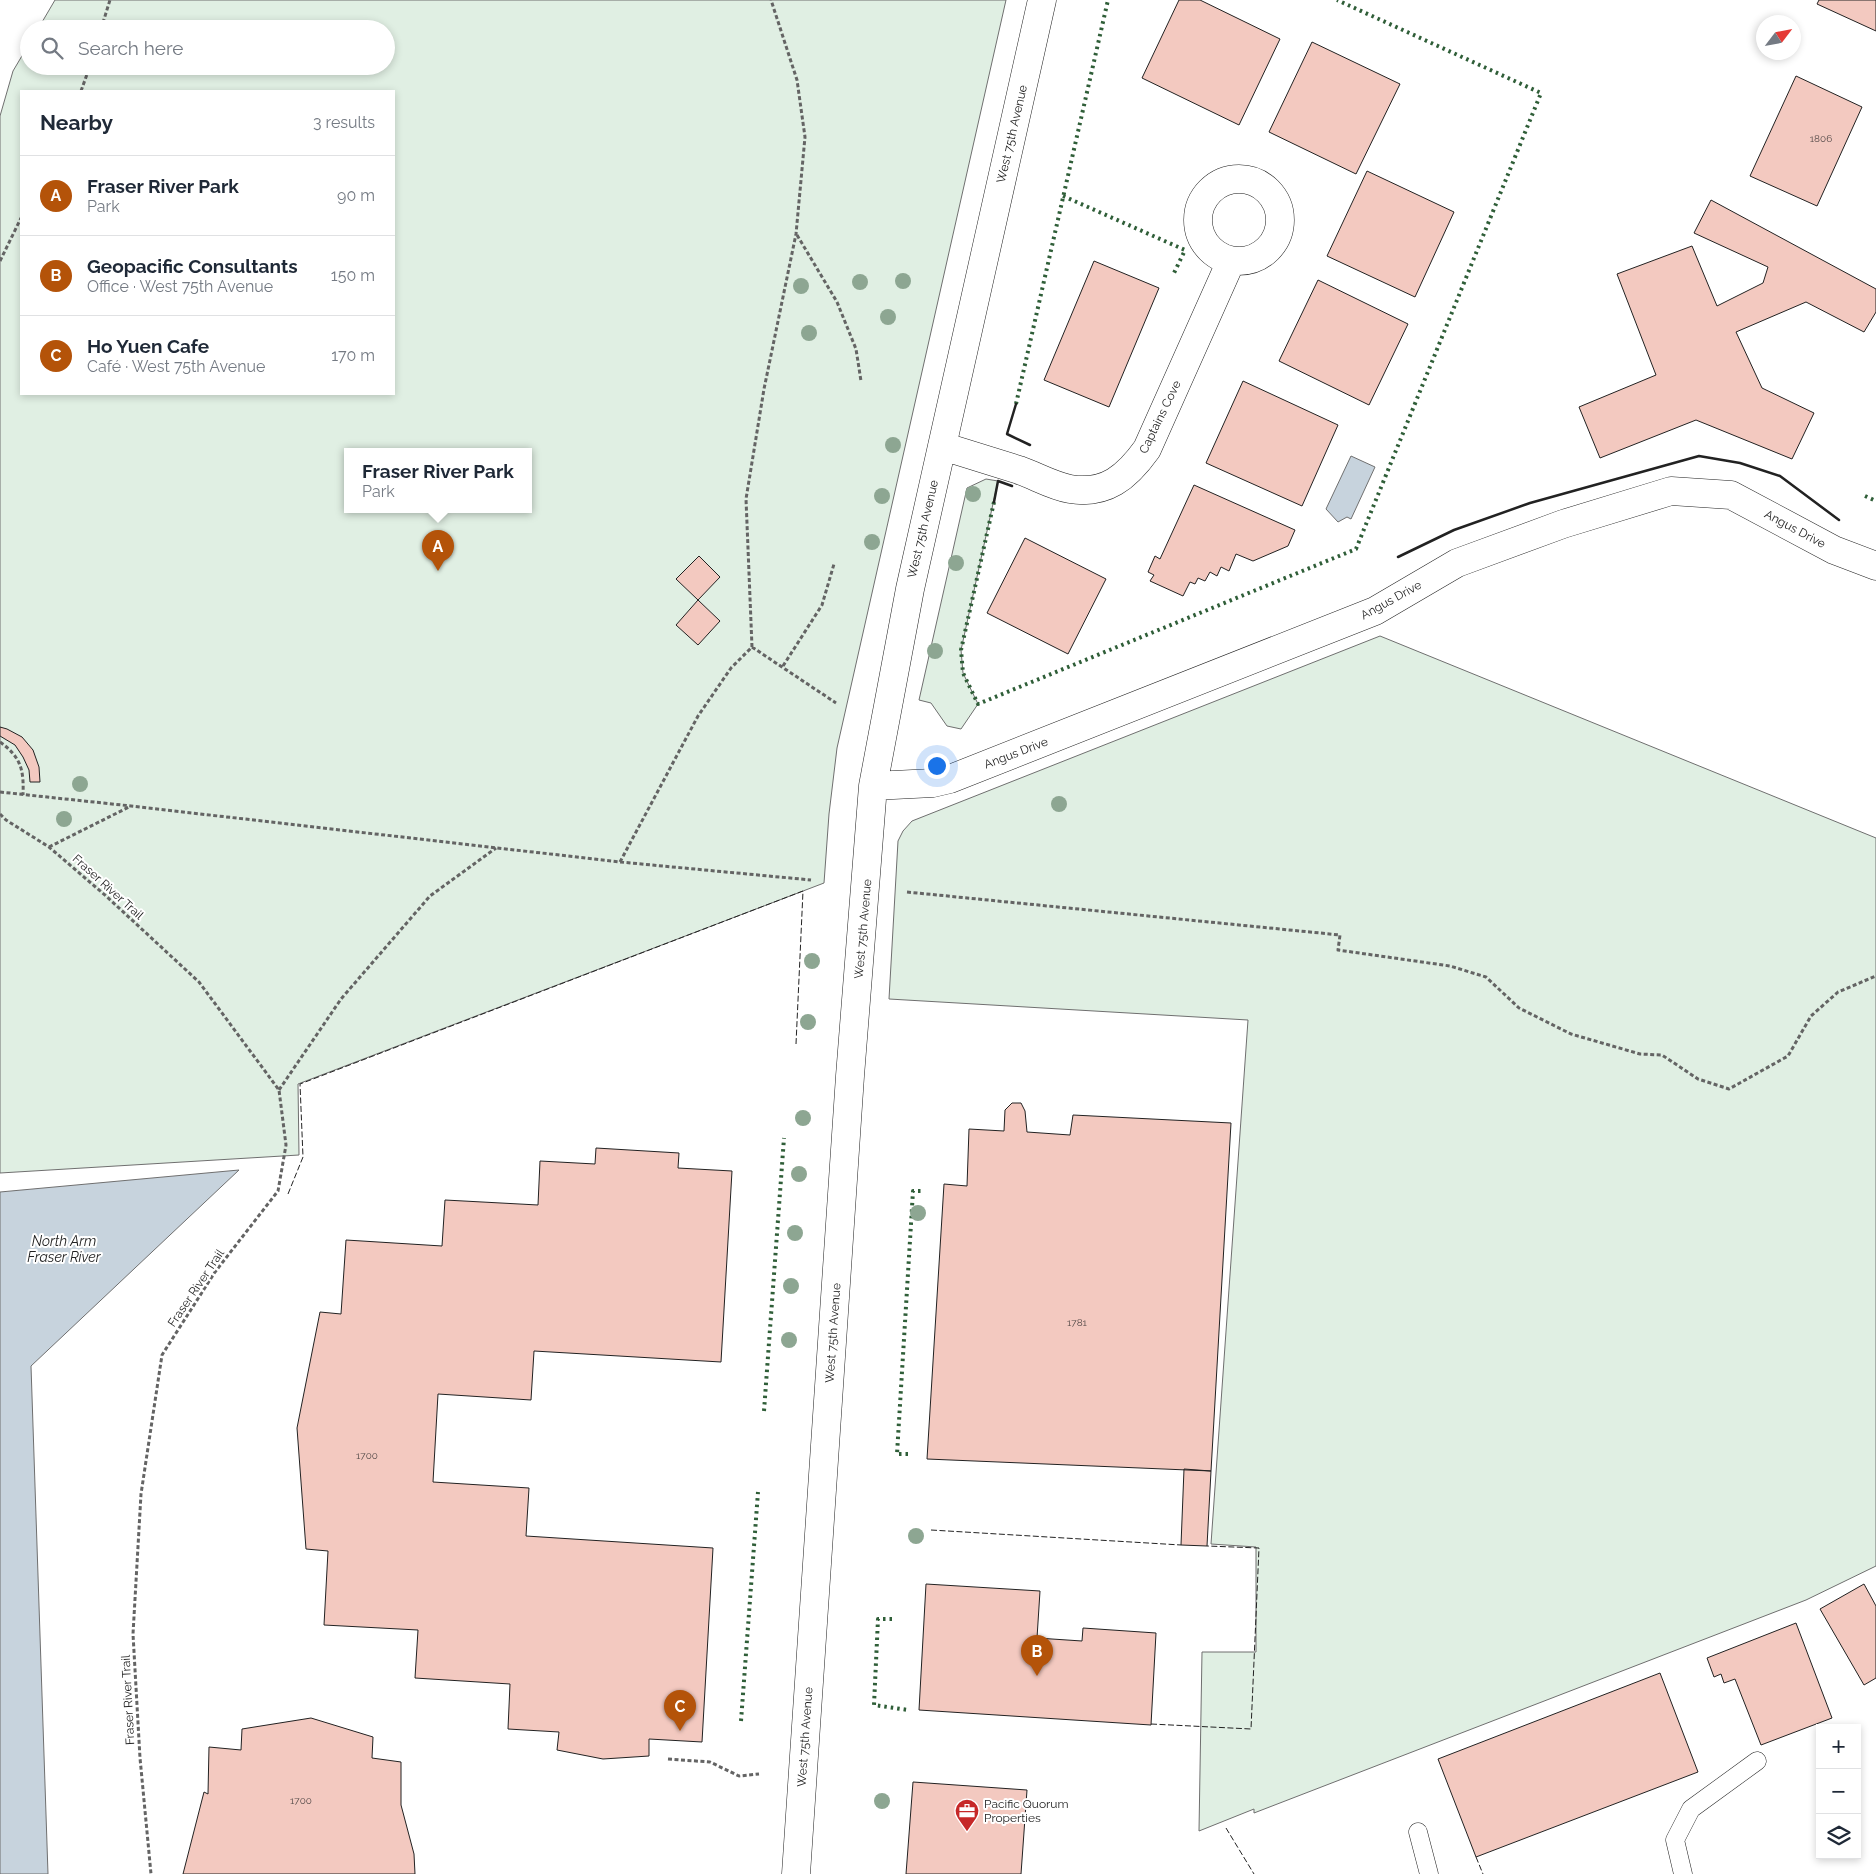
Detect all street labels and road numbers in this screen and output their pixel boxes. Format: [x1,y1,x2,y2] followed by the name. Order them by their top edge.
[994,84,1030,184] street label: West 75th Avenue
[1136,378,1184,456] street label: Captains Cove
[905,479,941,579] street label: West 75th Avenue
[1762,507,1828,551] street label: Angus Drive
[1358,578,1424,622] street label: Angus Drive
[982,734,1050,772] street label: Angus Drive
[70,852,147,923] street label: Fraser River Trail
[852,878,874,980] street label: West 75th Avenue
[165,1246,227,1329] street label: Fraser River Trail
[823,1283,843,1383] street label: West 75th Avenue
[119,1654,137,1745] street label: Fraser River Trail
[795,1687,815,1787] street label: West 75th Avenue

